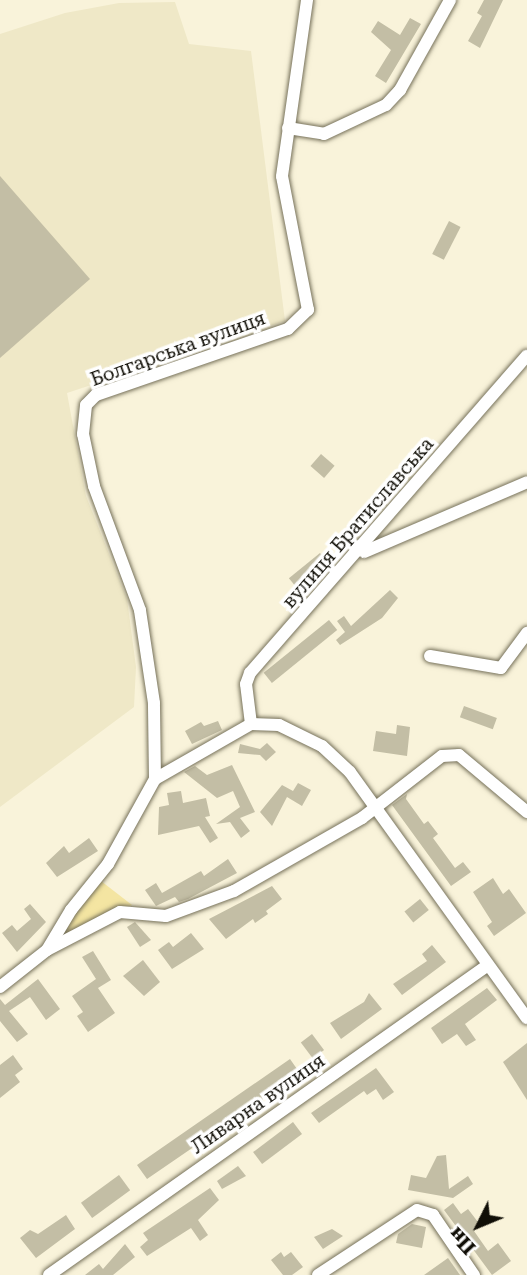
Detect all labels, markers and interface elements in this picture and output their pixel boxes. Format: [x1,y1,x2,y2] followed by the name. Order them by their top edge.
[87,307,269,391] street label: Болгарська вулиця
[278,433,438,613] street label: вулиця Братиславська
[187,1049,329,1159] street label: Ливарна вулиця
[443,1191,513,1261] north arrow
[444,1222,480,1259] text: Пн

